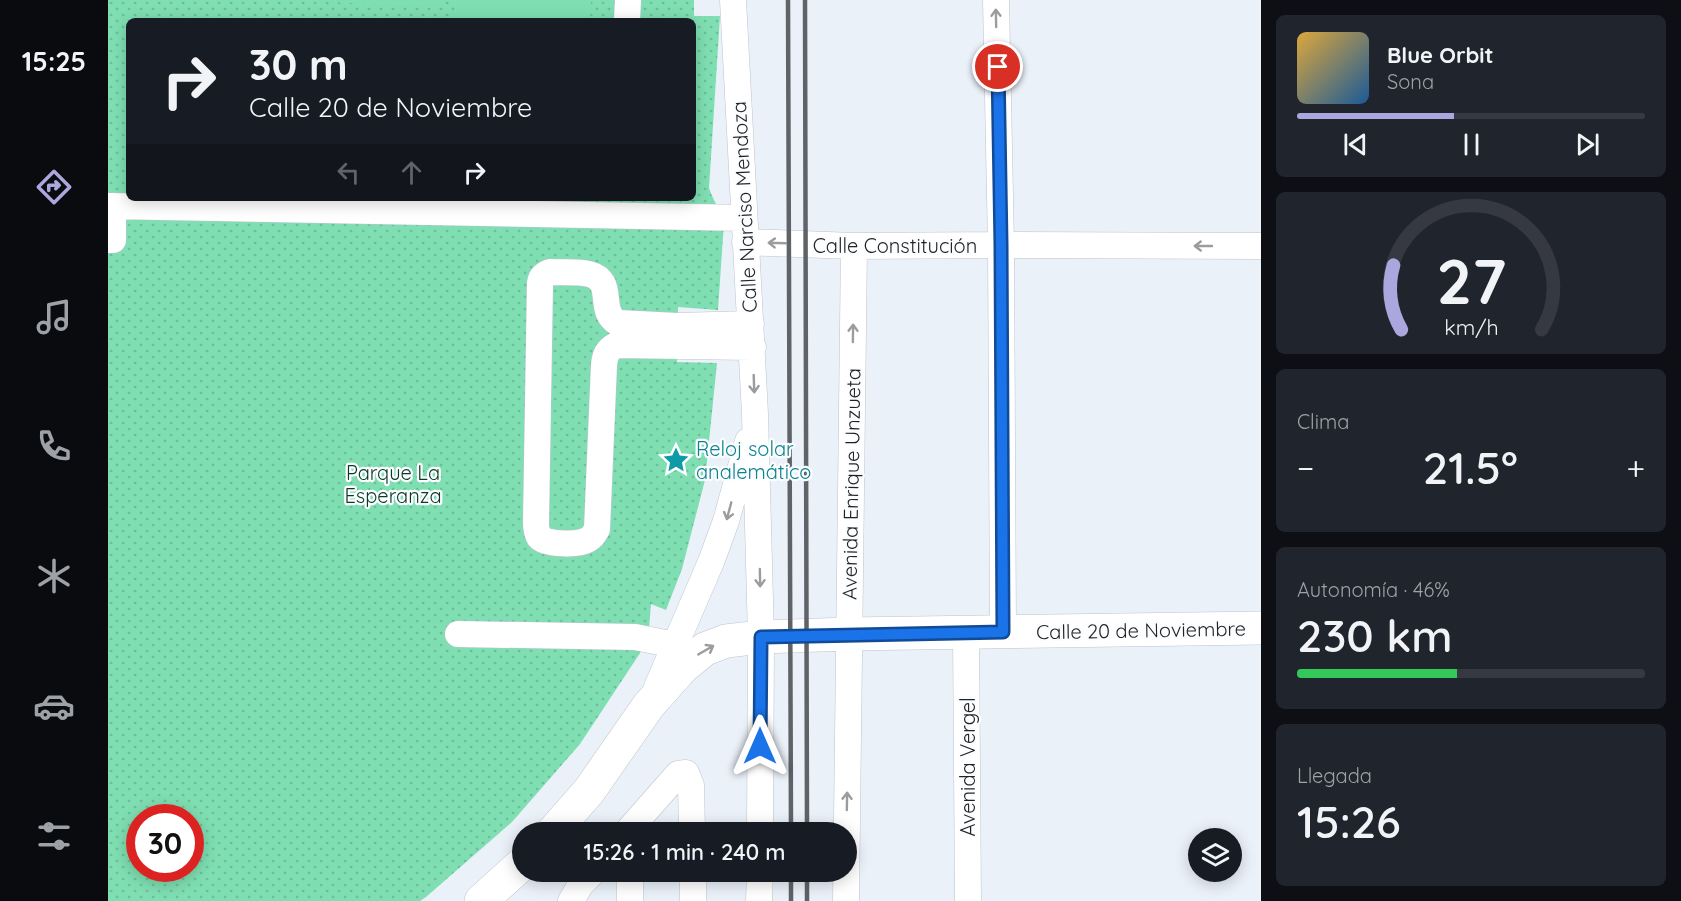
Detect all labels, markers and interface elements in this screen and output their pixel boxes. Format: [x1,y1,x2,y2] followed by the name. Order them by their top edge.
[991,9,1002,29] one-way arrow
[249,38,348,91] text: 30 m
[972,41,1023,92] pin
[1387,41,1493,69] text: Blue Orbit
[150,42,228,120] icon: right
[22,44,86,78] text: 15:25
[981,50,1014,83] icon: arrive
[1387,69,1434,94] text: Sona
[249,90,532,124] text: Calle 20 de Noviembre
[726,101,762,313] street label: Calle Narciso Mendoza
[1339,128,1372,161] icon: previous
[1455,128,1488,161] icon: pause
[1571,128,1604,161] icon: next
[332,156,365,189] icon: left
[395,156,428,189] icon: ahead
[458,156,491,189] icon: right
[33,166,75,208] icon: directions
[813,233,977,258] street label: Calle Constitución
[767,237,787,249] one-way arrow
[1193,240,1213,252] one-way arrow
[1436,242,1506,320] text: 27
[33,296,75,338] icon: music
[1444,315,1498,341] text: km/h
[847,323,859,343] one-way arrow
[836,368,866,600] street label: Avenida Enrique Unzueta
[749,374,760,394] one-way arrow
[1297,409,1349,434] text: Clima
[33,425,75,467] icon: phone
[696,436,811,484] place label: Reloj solar analemático
[1423,439,1518,495] text: 21.5°
[661,445,691,475] place icon: Reloj solar analemático
[1297,447,1314,488] text: −
[1626,447,1645,488] text: +
[345,460,442,508] park label: Parque La Esperanza
[723,501,734,520] one-way arrow
[33,555,75,597] icon: climate
[754,567,765,587] one-way arrow
[1297,577,1450,602] text: Autonomía · 46%
[1297,607,1453,663] text: 230 km
[1036,616,1246,644] street label: Calle 20 de Noviembre
[697,644,714,656] one-way arrow
[33,685,75,727] icon: car
[955,697,980,837] street label: Avenida Vergel
[728,714,792,778] position arrow
[1297,763,1372,788] text: Llegada
[841,791,853,811] one-way arrow
[1297,793,1401,849] text: 15:26
[126,804,204,882] speed limit sign: 30
[33,815,75,857] icon: filters
[1188,828,1242,882] map controls
[1188,828,1242,882] button: layers
[584,838,785,866] text: 15:26 · 1 min · 240 m

